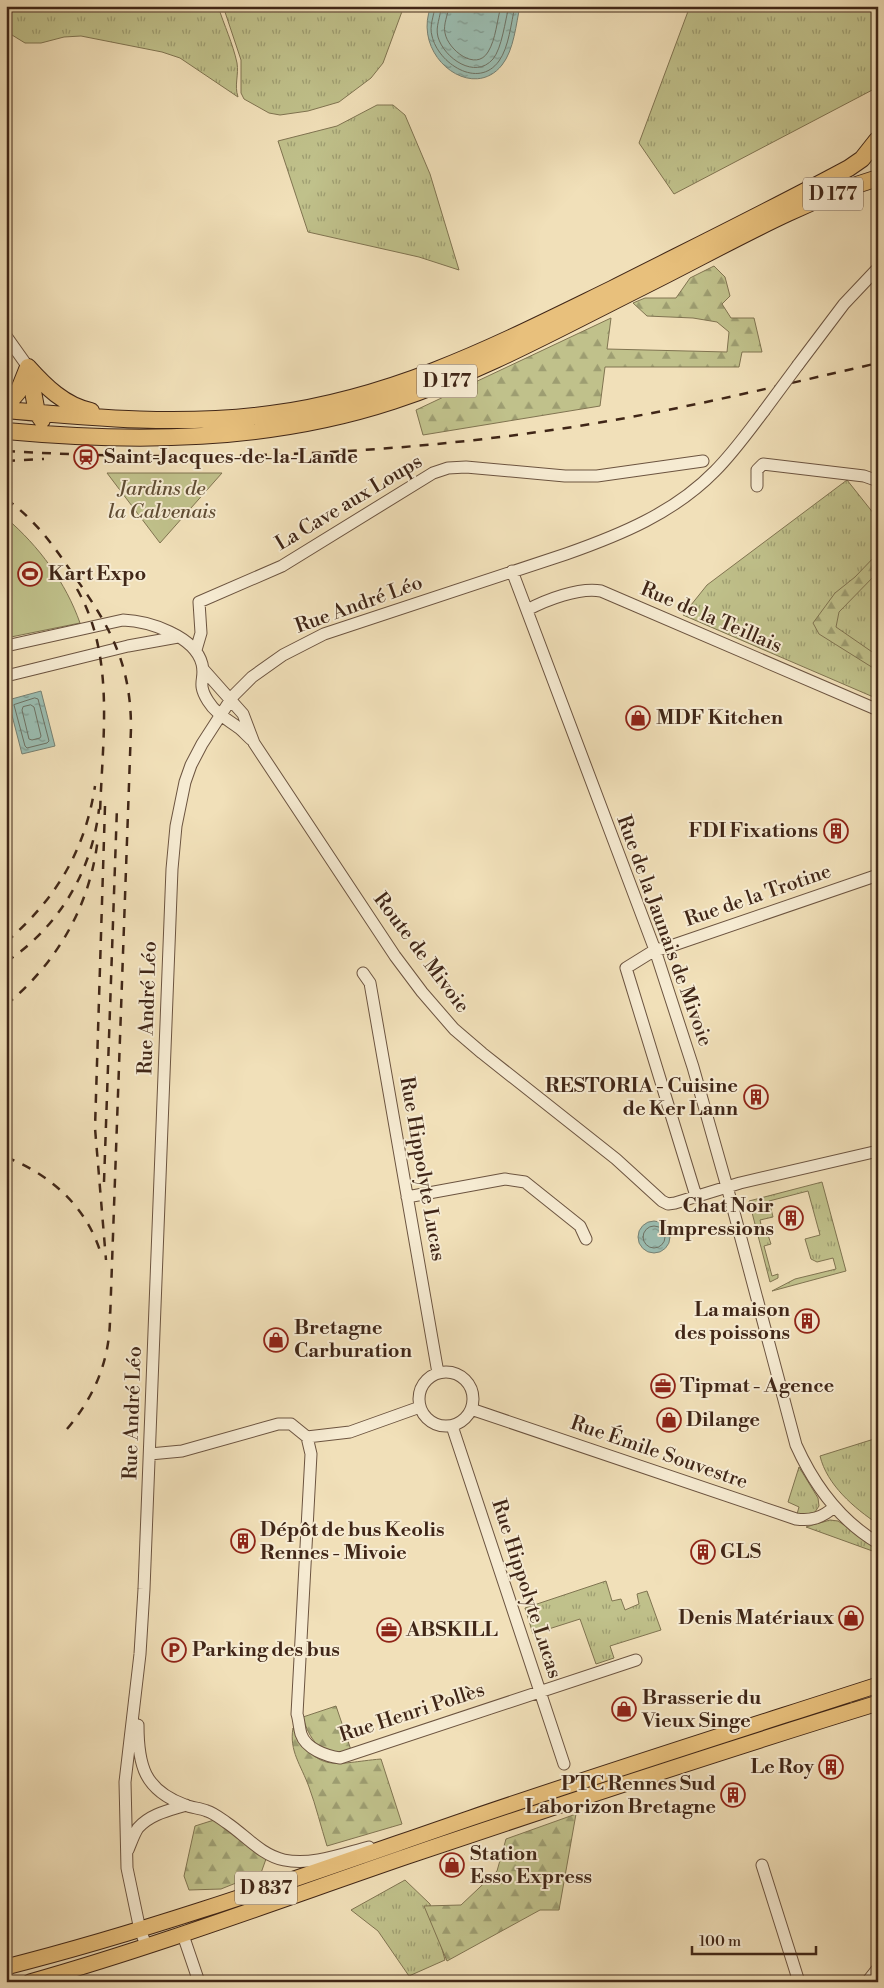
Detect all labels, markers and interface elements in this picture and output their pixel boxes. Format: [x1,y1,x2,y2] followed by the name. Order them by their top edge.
[803,178,863,210] road number: D 177
[417,364,477,398] road number: D 177
[73,444,99,470] station icon: Saint-Jacques-de-la-Lande
[104,445,358,470] place label: Saint-Jacques-de-la-Lande
[271,449,427,557] street label: La Cave aux Loups
[108,477,217,525] park label: Jardins de la Calvenais
[17,561,43,587] sports icon: Kart Expo
[48,562,146,587] place label: Kart Expo
[292,570,426,640] street label: Rue André Léo
[636,577,786,659] street label: Rue de la Teillais
[625,705,651,731] shop icon: MDF Kitchen
[656,706,784,731] place label: MDF Kitchen
[611,812,717,1050] street label: Rue de la Jaunais de Mivoie
[823,818,849,844] building icon: FDI Fixations
[689,819,818,844] place label: FDI Fixations
[681,859,835,933] street label: Rue de la Trotine
[367,888,475,1018] street label: Route de Mivoie
[133,941,163,1075] street label: Rue André Léo
[545,1074,739,1122] place label: RESTORIA - Cuisine de Ker Lann
[393,1075,451,1263] street label: Rue Hippolyte Lucas
[743,1084,769,1110] building icon: RESTORIA - Cuisine de Ker Lann
[659,1194,774,1242] place label: Chat Noir Impressions
[778,1205,804,1231] building icon: Chat Noir Impressions
[674,1298,791,1346] place label: La maison des poissons
[794,1308,820,1334] building icon: La maison des poissons
[294,1316,413,1364] place label: Bretagne Carburation
[263,1327,289,1353] shop icon: Bretagne Carburation
[118,1346,148,1480] street label: Rue André Léo
[650,1373,676,1399] office icon: Tipmat - Agence
[680,1374,835,1399] place label: Tipmat - Agence
[656,1407,682,1433] shop icon: Dilange
[686,1408,760,1433] place label: Dilange
[567,1410,751,1495] street label: Rue Émile Souvestre
[485,1496,567,1682] street label: Rue Hippolyte Lucas
[260,1518,444,1566] place label: Dépôt de bus Keolis Rennes - Mivoie
[230,1528,256,1554] building icon: Dépôt de bus Keolis Rennes - Mivoie
[690,1539,716,1565] building icon: GLS
[720,1540,761,1565] place label: GLS
[838,1605,864,1631] shop icon: Denis Matériaux
[678,1606,834,1631] place label: Denis Matériaux
[376,1617,402,1643] office icon: ABSKILL
[405,1618,498,1643] place label: ABSKILL
[161,1637,187,1663] parking icon: Parking des bus
[192,1638,340,1663] place label: Parking des bus
[336,1678,488,1748] street label: Rue Henri Pollès
[641,1686,762,1734] place label: Brasserie du Vieux Singe
[611,1696,637,1722] shop icon: Brasserie du Vieux Singe
[818,1754,844,1780] building icon: Le Roy
[750,1755,815,1780] place label: Le Roy
[525,1772,716,1820] place label: PTC Rennes Sud Laborizon Bretagne
[720,1782,746,1808] building icon: PTC Rennes Sud Laborizon Bretagne
[470,1842,592,1890] place label: Station Esso Express
[439,1852,465,1878] shop icon: Station Esso Express
[235,1872,297,1905] road number: D 837
[692,1923,815,1955] scale bar
[699,1932,741,1951] text: 100 m

